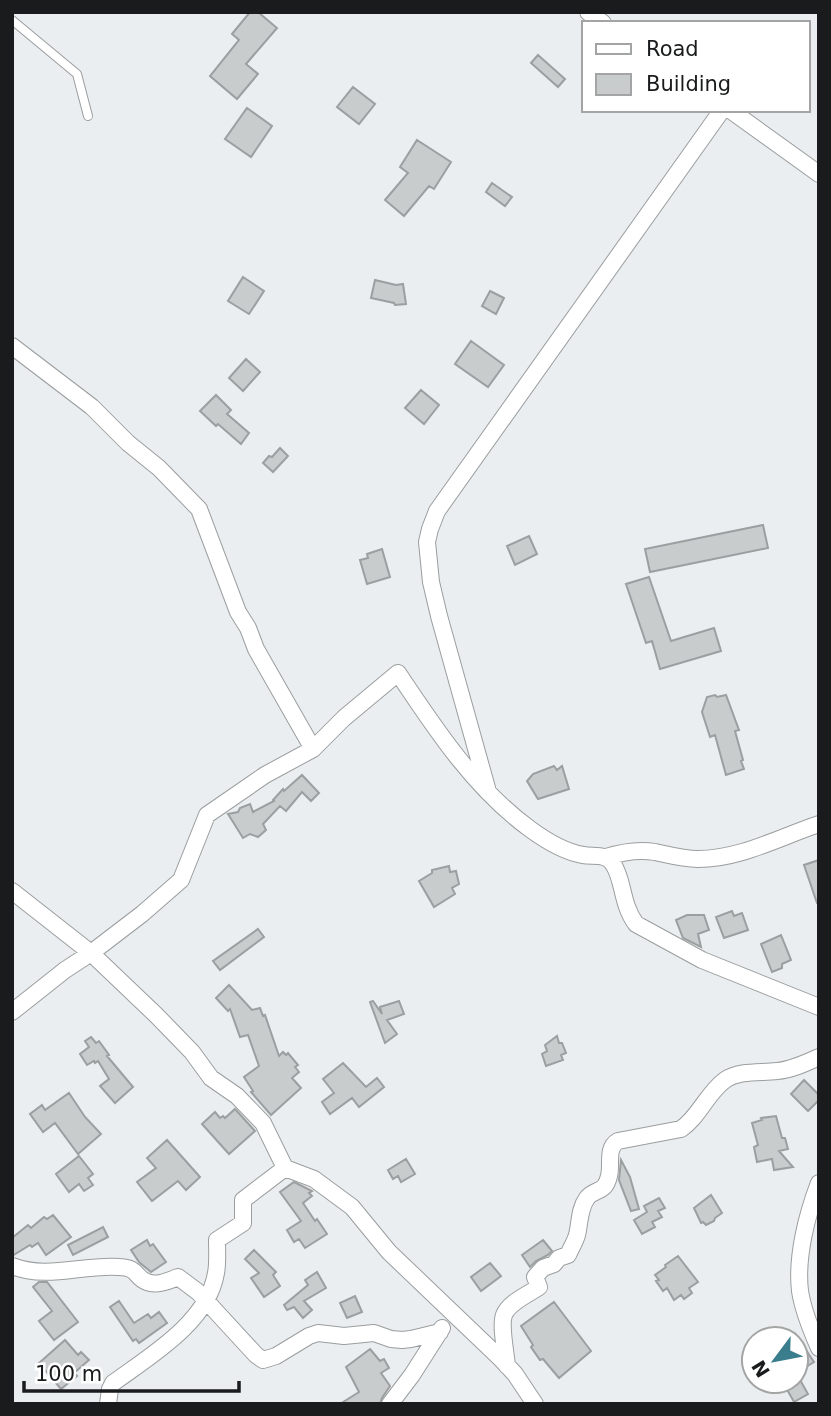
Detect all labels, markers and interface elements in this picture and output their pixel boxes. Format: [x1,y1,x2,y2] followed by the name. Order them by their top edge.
[582,21,810,112] legend
[646,37,699,61] text: Road
[646,72,731,96] text: Building
[740,1325,810,1395] north arrow
[24,1350,240,1394] scale bar
[747,1356,774,1382] text: N
[35,1362,102,1386] text: 100 m

